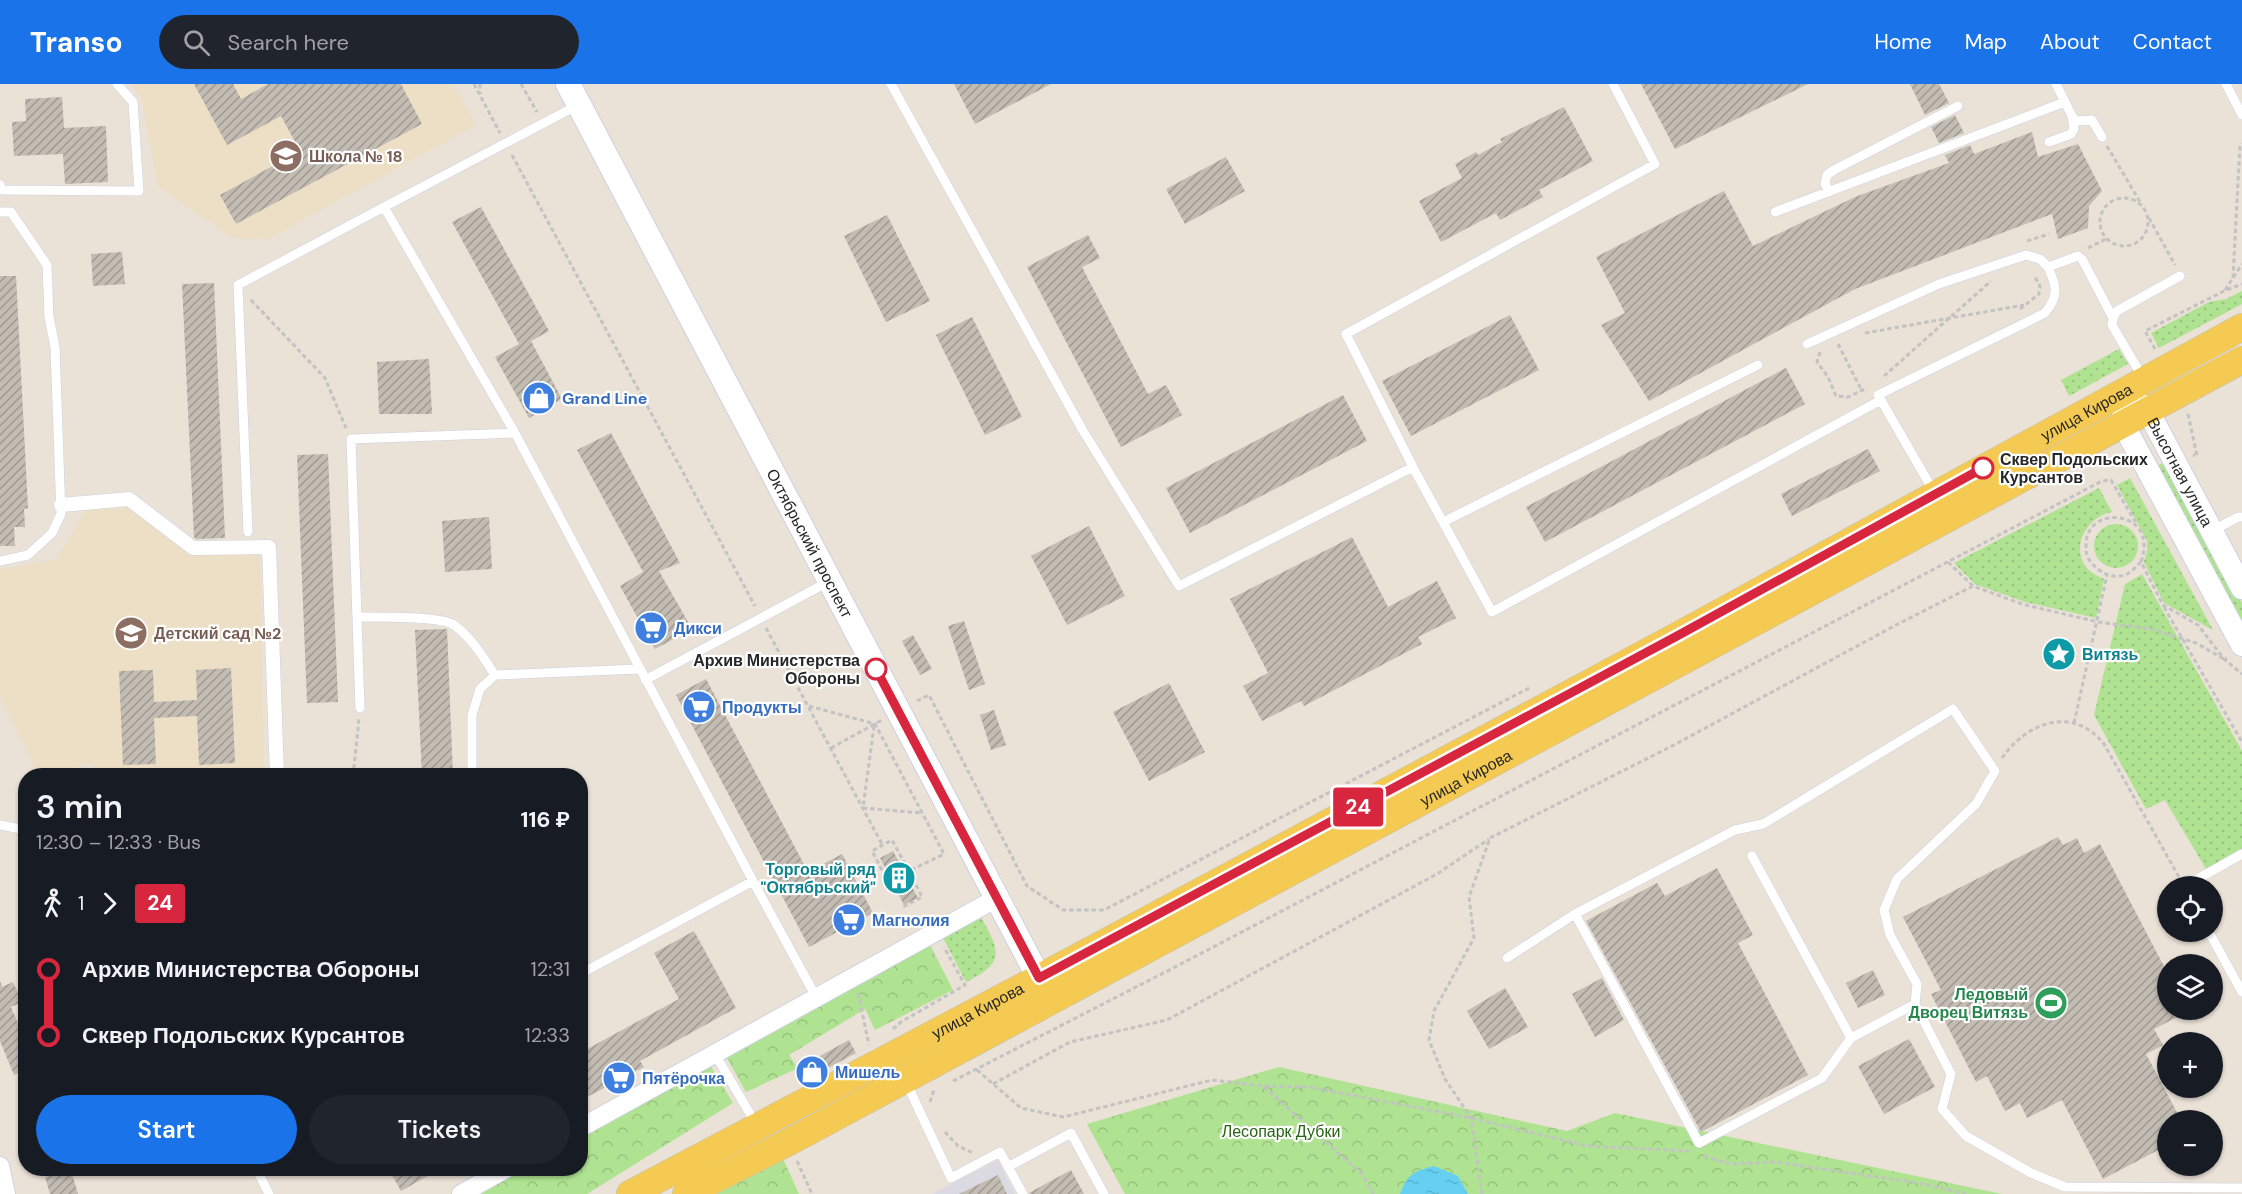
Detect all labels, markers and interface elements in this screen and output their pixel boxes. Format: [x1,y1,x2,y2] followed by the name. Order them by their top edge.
[159,15,579,69] search box
[30,24,123,61] text: Transo
[180,26,213,59] icon: search
[228,28,349,57] text: Search here
[1874,28,1932,56] text: Home
[1965,28,2007,56] text: Map
[2040,28,2100,56] text: About
[2133,28,2212,56] text: Contact
[268,138,304,174] school or university icon: Школа № 18
[309,146,403,167] place label: Школа № 18
[2037,379,2136,446] street label: улица Кирова
[521,380,557,416] shop icon: Grand Line
[562,388,647,409] place label: Grand Line
[2142,414,2218,531] street label: Высотная улица
[2000,449,2148,488] place label: Сквер Подольских Курсантов
[1972,457,1994,479] marker: Сквер Подольских Курсантов
[762,465,858,622] street label: Октябрьский проспект
[633,610,669,646] supermarket icon: Дикси
[113,615,149,651] school or university icon: Детский сад №2
[674,618,722,639] place label: Дикси
[154,623,281,644] place label: Детский сад №2
[2041,636,2077,672] place icon: Витязь
[2082,644,2139,665] place label: Витязь
[693,650,860,689] place label: Архив Министерства Обороны
[865,658,887,680] marker: Архив Министерства Обороны
[681,689,717,725] supermarket icon: Продукты
[722,697,802,718] place label: Продукты
[1416,745,1516,811] street label: улица Кирова
[36,785,123,828] text: 3 min
[1331,788,1385,826] line badge: 24
[1345,793,1371,821] text: 24
[520,805,570,834] text: 116 ₽
[36,829,201,855] text: 12:30 – 12:33 · Bus
[761,859,876,898] place label: Торговый ряд "Октябрьский"
[881,860,917,896] building icon: Торговый ряд "Октябрьский"
[2157,876,2223,1176] map controls
[2157,876,2223,942] button: locate
[36,887,69,920] icon: walk
[93,887,126,920] icon: forward
[147,889,173,917] text: 24
[78,890,84,916] text: 1
[831,902,867,938] supermarket icon: Магнолия
[872,910,949,931] place label: Магнолия
[2157,954,2223,1020] button: layers
[82,955,420,984] text: Архив Министерства Обороны
[530,956,570,982] text: 12:31
[928,978,1028,1044] street label: улица Кирова
[1909,984,2028,1023] place label: Ледовый Дворец Витязь
[2033,985,2069,1021] sports icon: Ледовый Дворец Витязь
[82,1021,405,1050] text: Сквер Подольских Курсантов
[525,1022,570,1048] text: 12:33
[2157,1032,2223,1098] button: +
[794,1054,830,1090] shop icon: Мишель
[601,1060,637,1096] supermarket icon: Пятёрочка
[835,1062,901,1083] place label: Мишель
[642,1068,725,1089] place label: Пятёрочка
[36,1095,297,1164] button: Start
[309,1095,570,1164] button: Tickets
[2157,1110,2223,1176] button: −
[1222,1121,1340,1142] park label: Лесопарк Дубки

